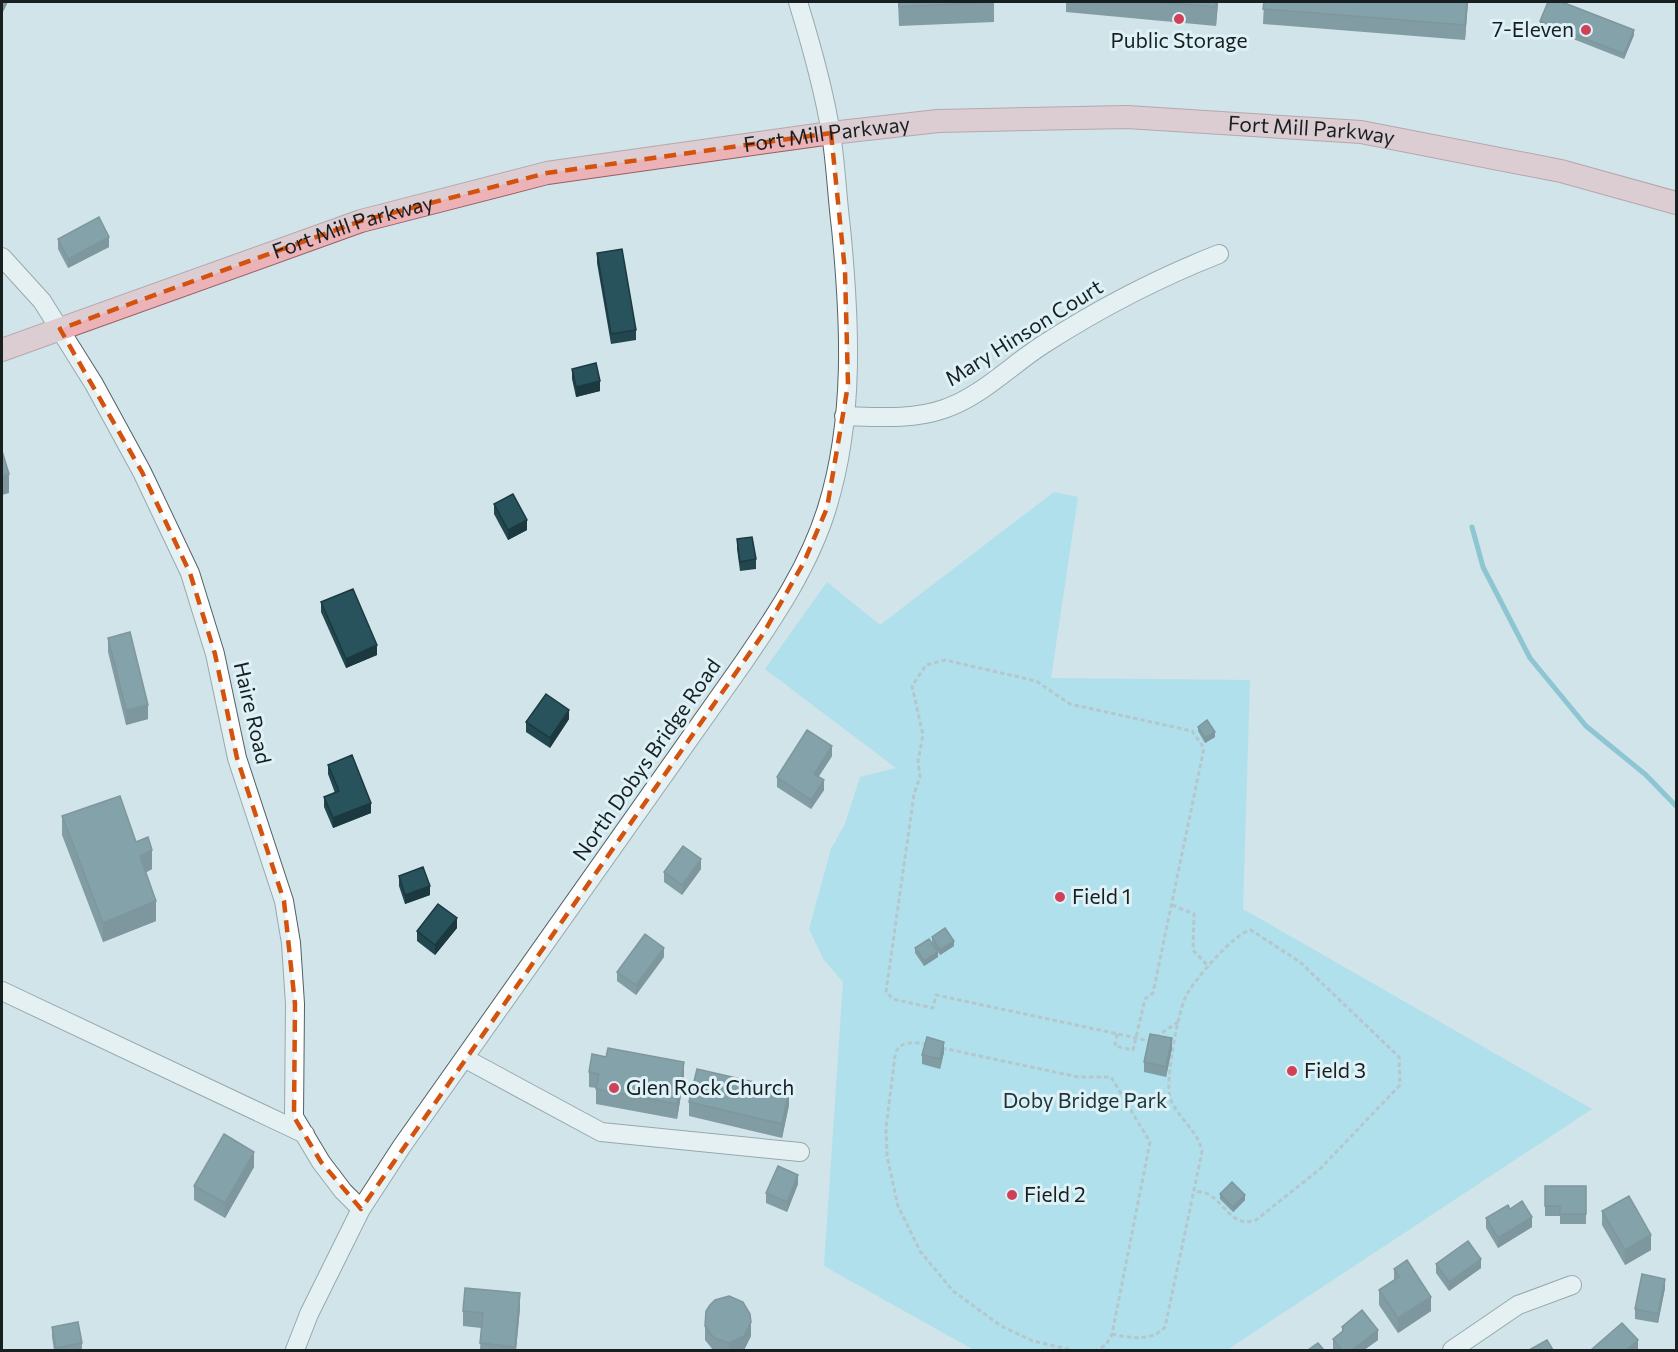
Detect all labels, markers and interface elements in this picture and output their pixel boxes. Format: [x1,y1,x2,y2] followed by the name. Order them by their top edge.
[1172,12,1186,26] marker: Public Storage
[1492,16,1574,41] place label: 7-Eleven
[1579,23,1593,37] marker: 7-Eleven
[1111,27,1248,52] place label: Public Storage
[1227,109,1397,149] street label: Fort Mill Parkway
[742,110,911,156] street label: Fort Mill Parkway
[268,189,436,263] street label: Fort Mill Parkway
[940,273,1107,390] street label: Mary Hinson Court
[566,653,725,865] street label: North Dobys Bridge Road
[230,659,277,766] street label: Haire Road
[1072,883,1131,908] place label: Field 1
[1053,890,1067,904] marker: Field 1
[1304,1057,1366,1082] place label: Field 3
[1285,1064,1299,1078] marker: Field 3
[626,1074,794,1099] place label: Glen Rock Church
[607,1081,621,1095] marker: Glen Rock Church
[1003,1087,1167,1112] park label: Doby Bridge Park
[1024,1181,1086,1206] place label: Field 2
[1005,1188,1019,1202] marker: Field 2

